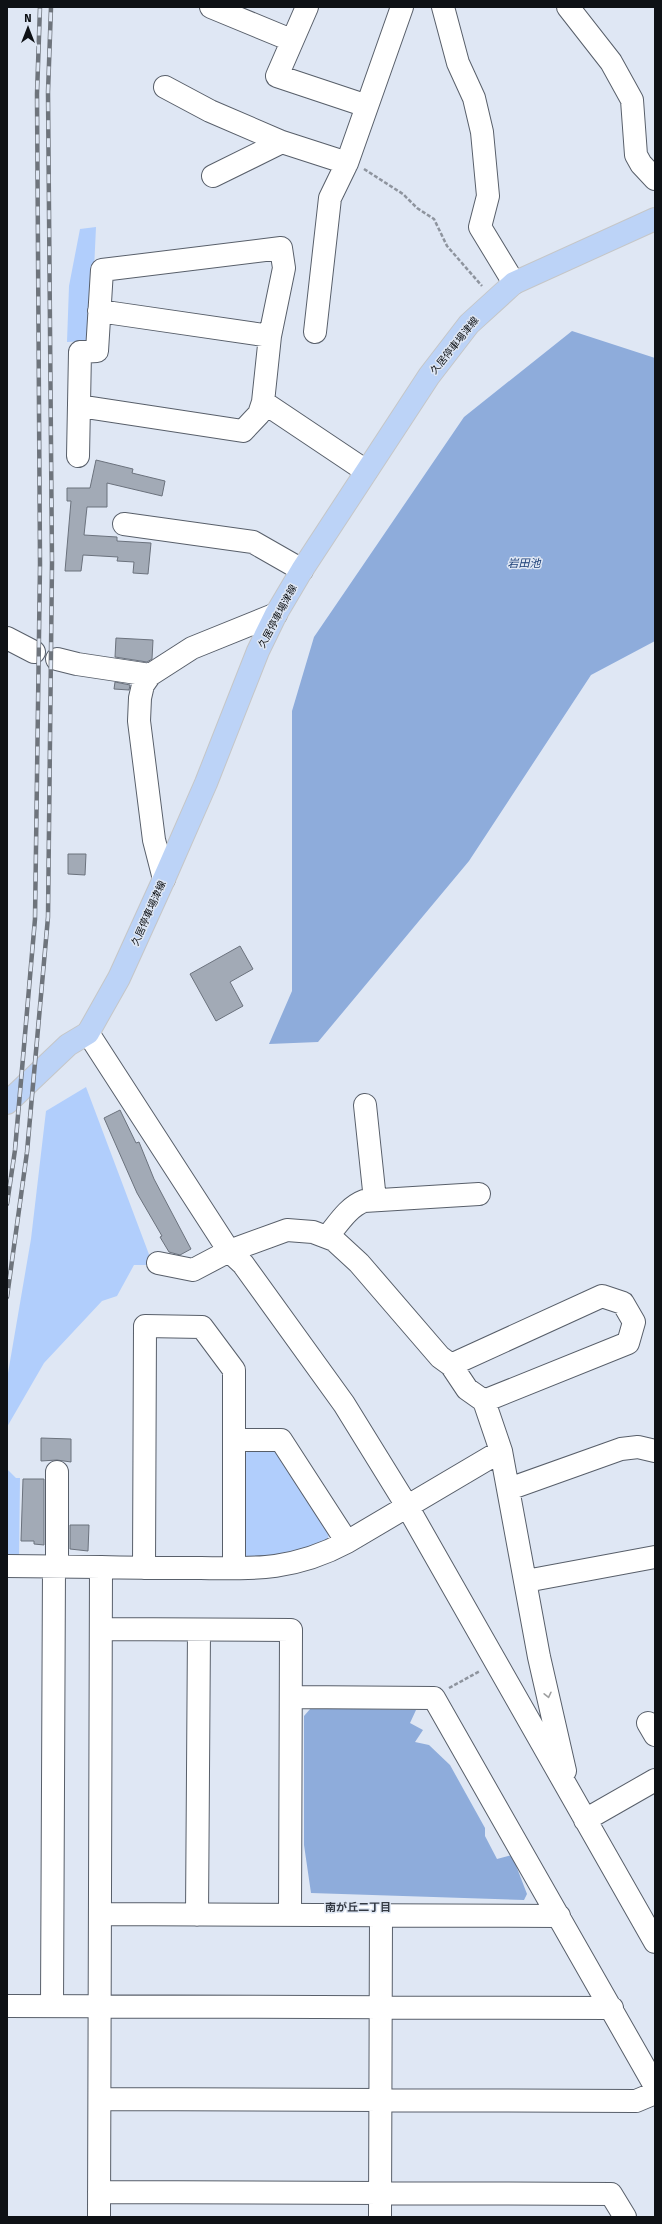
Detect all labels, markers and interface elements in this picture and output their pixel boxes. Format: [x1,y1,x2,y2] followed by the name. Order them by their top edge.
[8,8,48,48] north arrow
[24,12,32,25] text: N
[428,315,481,377] street label: 久居停車場津線
[508,557,541,570] water label: 岩田池
[256,583,300,650] street label: 久居停車場津線
[129,879,169,948] street label: 久居停車場津線
[544,1692,552,1698] one-way arrow
[325,1901,391,1914] district label: 南が丘二丁目

